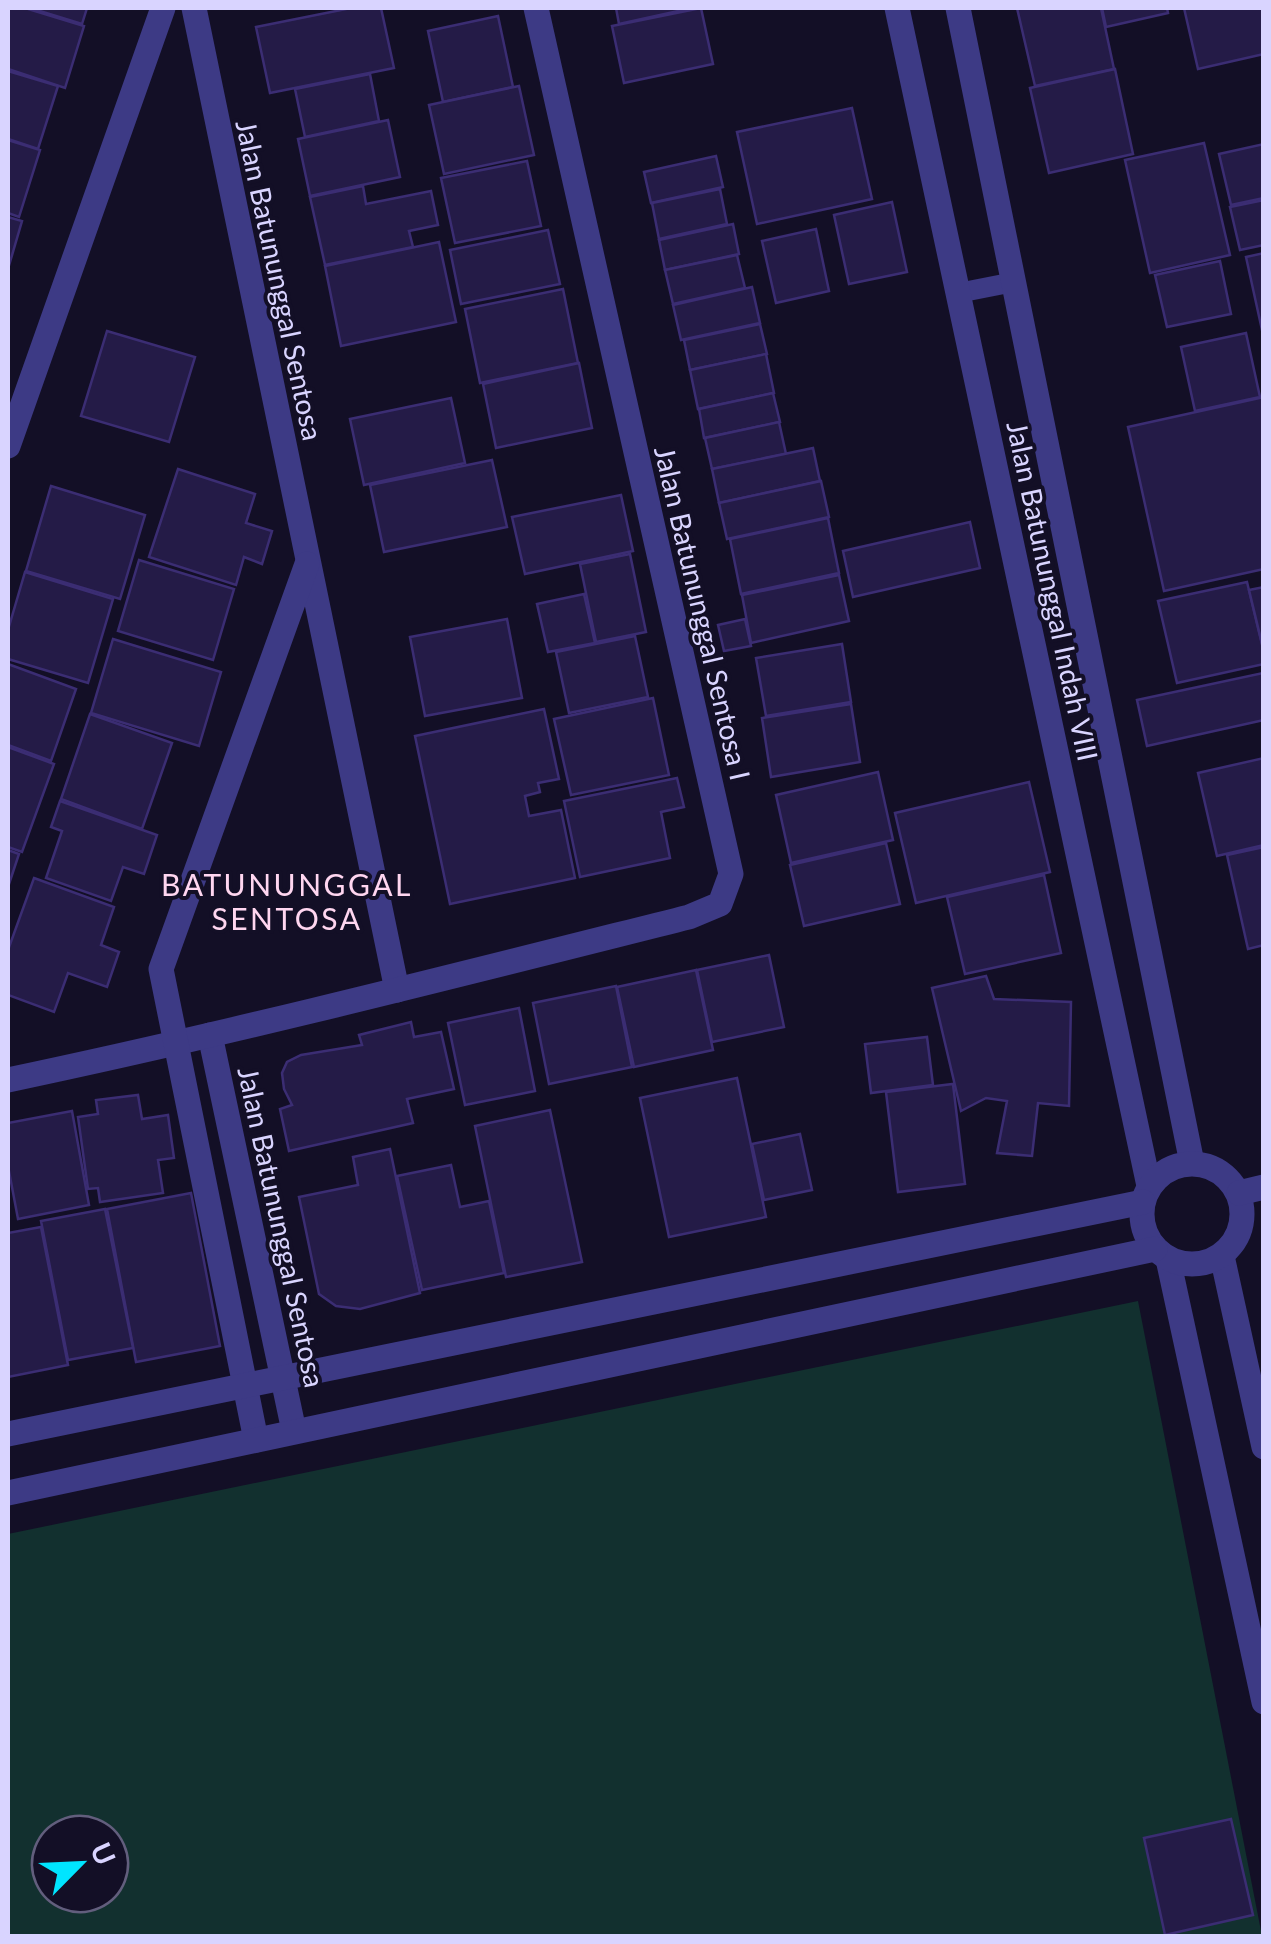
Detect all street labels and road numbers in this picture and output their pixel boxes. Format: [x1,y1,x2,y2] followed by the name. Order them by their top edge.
[229,117,331,443] street label: Jalan Batununggal Sentosa
[1000,418,1106,764] street label: Jalan Batununggal Indah VIII
[648,443,758,783] street label: Jalan Batununggal Sentosa I
[231,1064,333,1390] street label: Jalan Batununggal Sentosa

